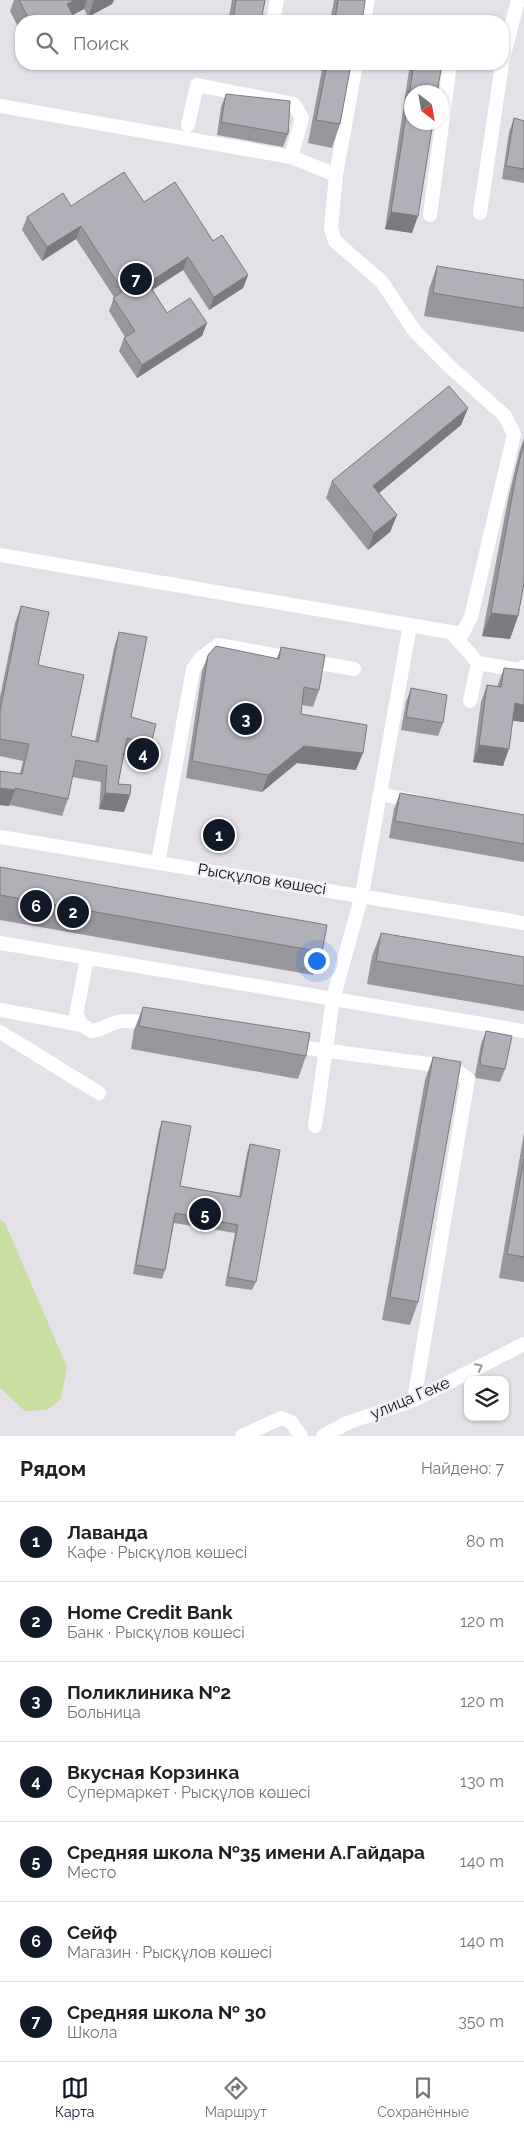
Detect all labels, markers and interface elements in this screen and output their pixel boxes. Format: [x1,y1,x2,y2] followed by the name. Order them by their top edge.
[15,15,509,70] search box
[33,29,61,57] icon: search
[73,32,129,54] text: Поиск
[404,85,449,130] north arrow
[120,260,152,298] pin: 7
[230,700,262,738] pin: 3
[127,735,159,773] pin: 4
[203,816,235,854] pin: 1
[196,859,328,899] street label: Рысқұлов көшесі
[20,887,52,925] pin: 6
[57,893,89,931] pin: 2
[304,948,330,974] your location
[189,1195,221,1233] pin: 5
[474,1363,483,1373] one-way arrow
[367,1373,453,1423] street label: улица Геке
[464,1376,509,1421] map controls
[464,1376,509,1421] button: layers
[20,1456,86,1481] text: Рядом
[421,1459,504,1478] text: Найдено: 7
[67,1521,148,1543] text: Лаванда
[32,1532,40,1551] text: 1
[466,1532,504,1551] text: 80 m
[67,1543,247,1562] text: Кафе · Рысқұлов көшесі
[67,1601,233,1623] text: Home Credit Bank
[31,1612,41,1631] text: 2
[460,1612,504,1631] text: 120 m
[67,1623,245,1642] text: Банк · Рысқұлов көшесі
[67,1681,231,1703] text: Поликлиника №2
[32,1692,40,1711] text: 3
[460,1692,504,1711] text: 120 m
[67,1703,141,1722] text: Больница
[67,1761,239,1783] text: Вкусная Корзинка
[31,1772,41,1791] text: 4
[460,1772,504,1791] text: 130 m
[67,1783,311,1802] text: Супермаркет · Рысқұлов көшесі
[67,1841,425,1863] text: Средняя школа №35 имени А.Гайдара
[32,1852,40,1871] text: 5
[460,1852,504,1871] text: 140 m
[67,1863,116,1882] text: Место
[67,1921,117,1943] text: Сейф
[31,1932,41,1951] text: 6
[460,1932,504,1951] text: 140 m
[67,1943,272,1962] text: Магазин · Рысқұлов көшесі
[67,2001,267,2023] text: Средняя школа № 30
[32,2012,40,2031] text: 7
[458,2012,504,2031] text: 350 m
[67,2023,117,2042] text: Школа
[55,2074,95,2120] tab: Карта
[205,2074,267,2120] tab: Маршрут
[377,2074,469,2120] tab: Сохранённые

